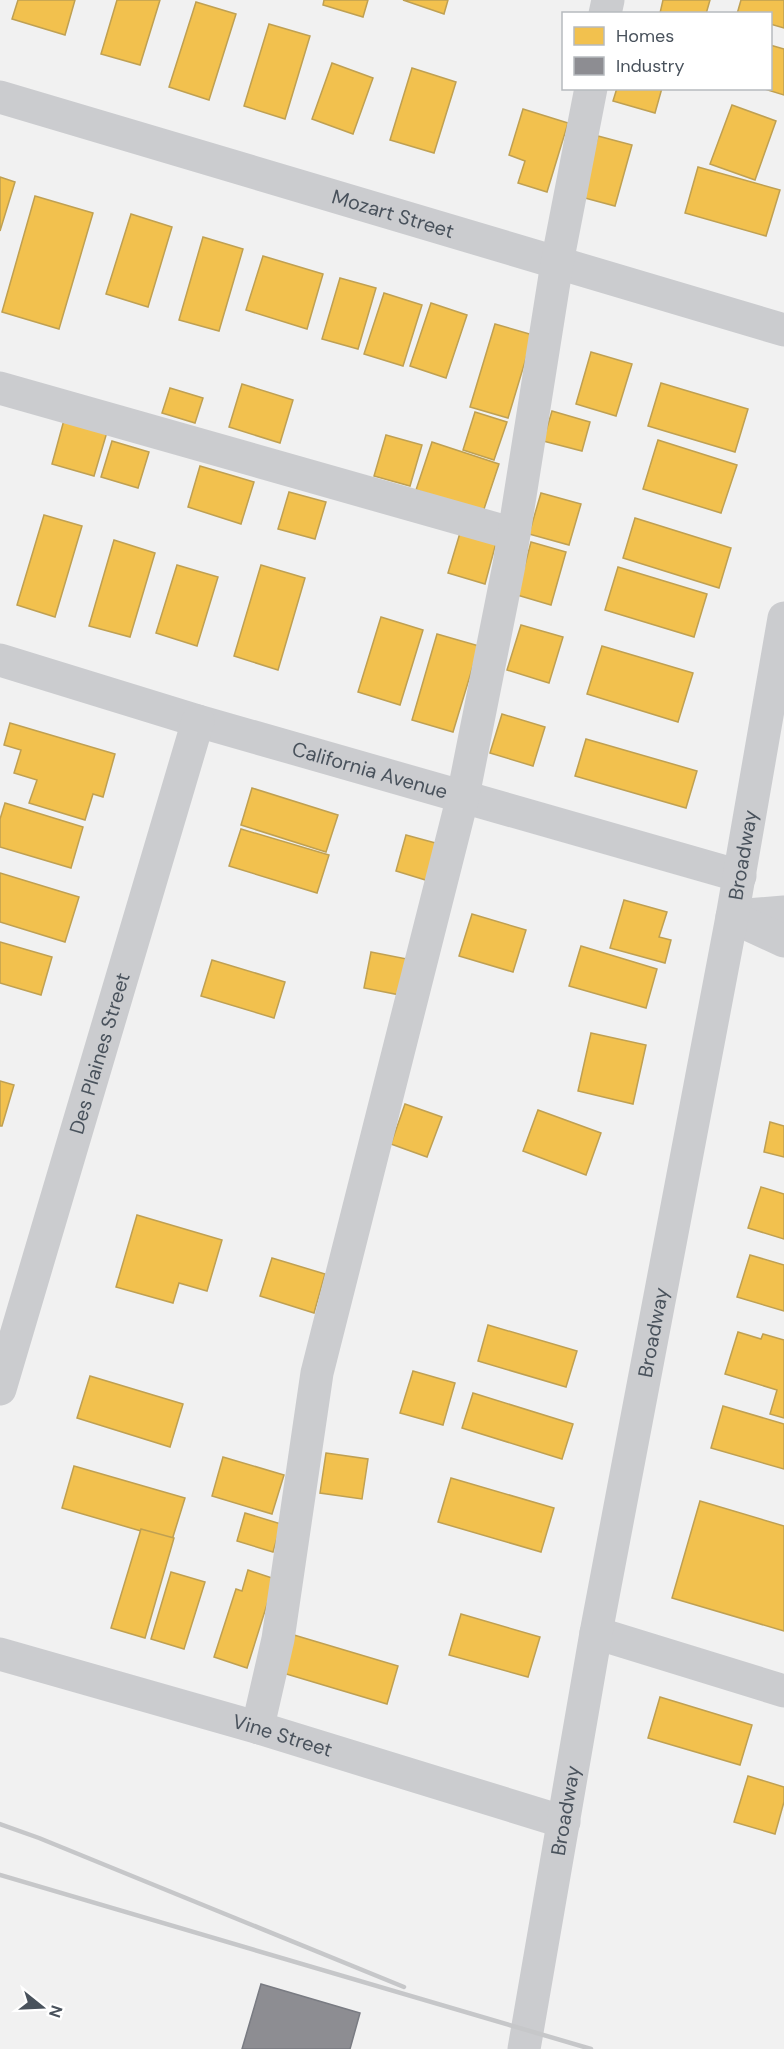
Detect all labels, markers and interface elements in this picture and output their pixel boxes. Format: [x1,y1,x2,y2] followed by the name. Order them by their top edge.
[562,12,772,90] legend
[616,24,674,48] text: Homes
[616,54,685,78] text: Industry
[329,183,457,244] street label: Mozart Street
[289,736,451,805] street label: California Avenue
[722,808,763,902] street label: Broadway
[63,969,136,1137] street label: Des Plaines Street
[632,1285,674,1380] street label: Broadway
[230,1708,336,1763] street label: Vine Street
[545,1763,586,1858] street label: Broadway
[12,1977,72,2037] north arrow
[44,2003,68,2020] text: N

